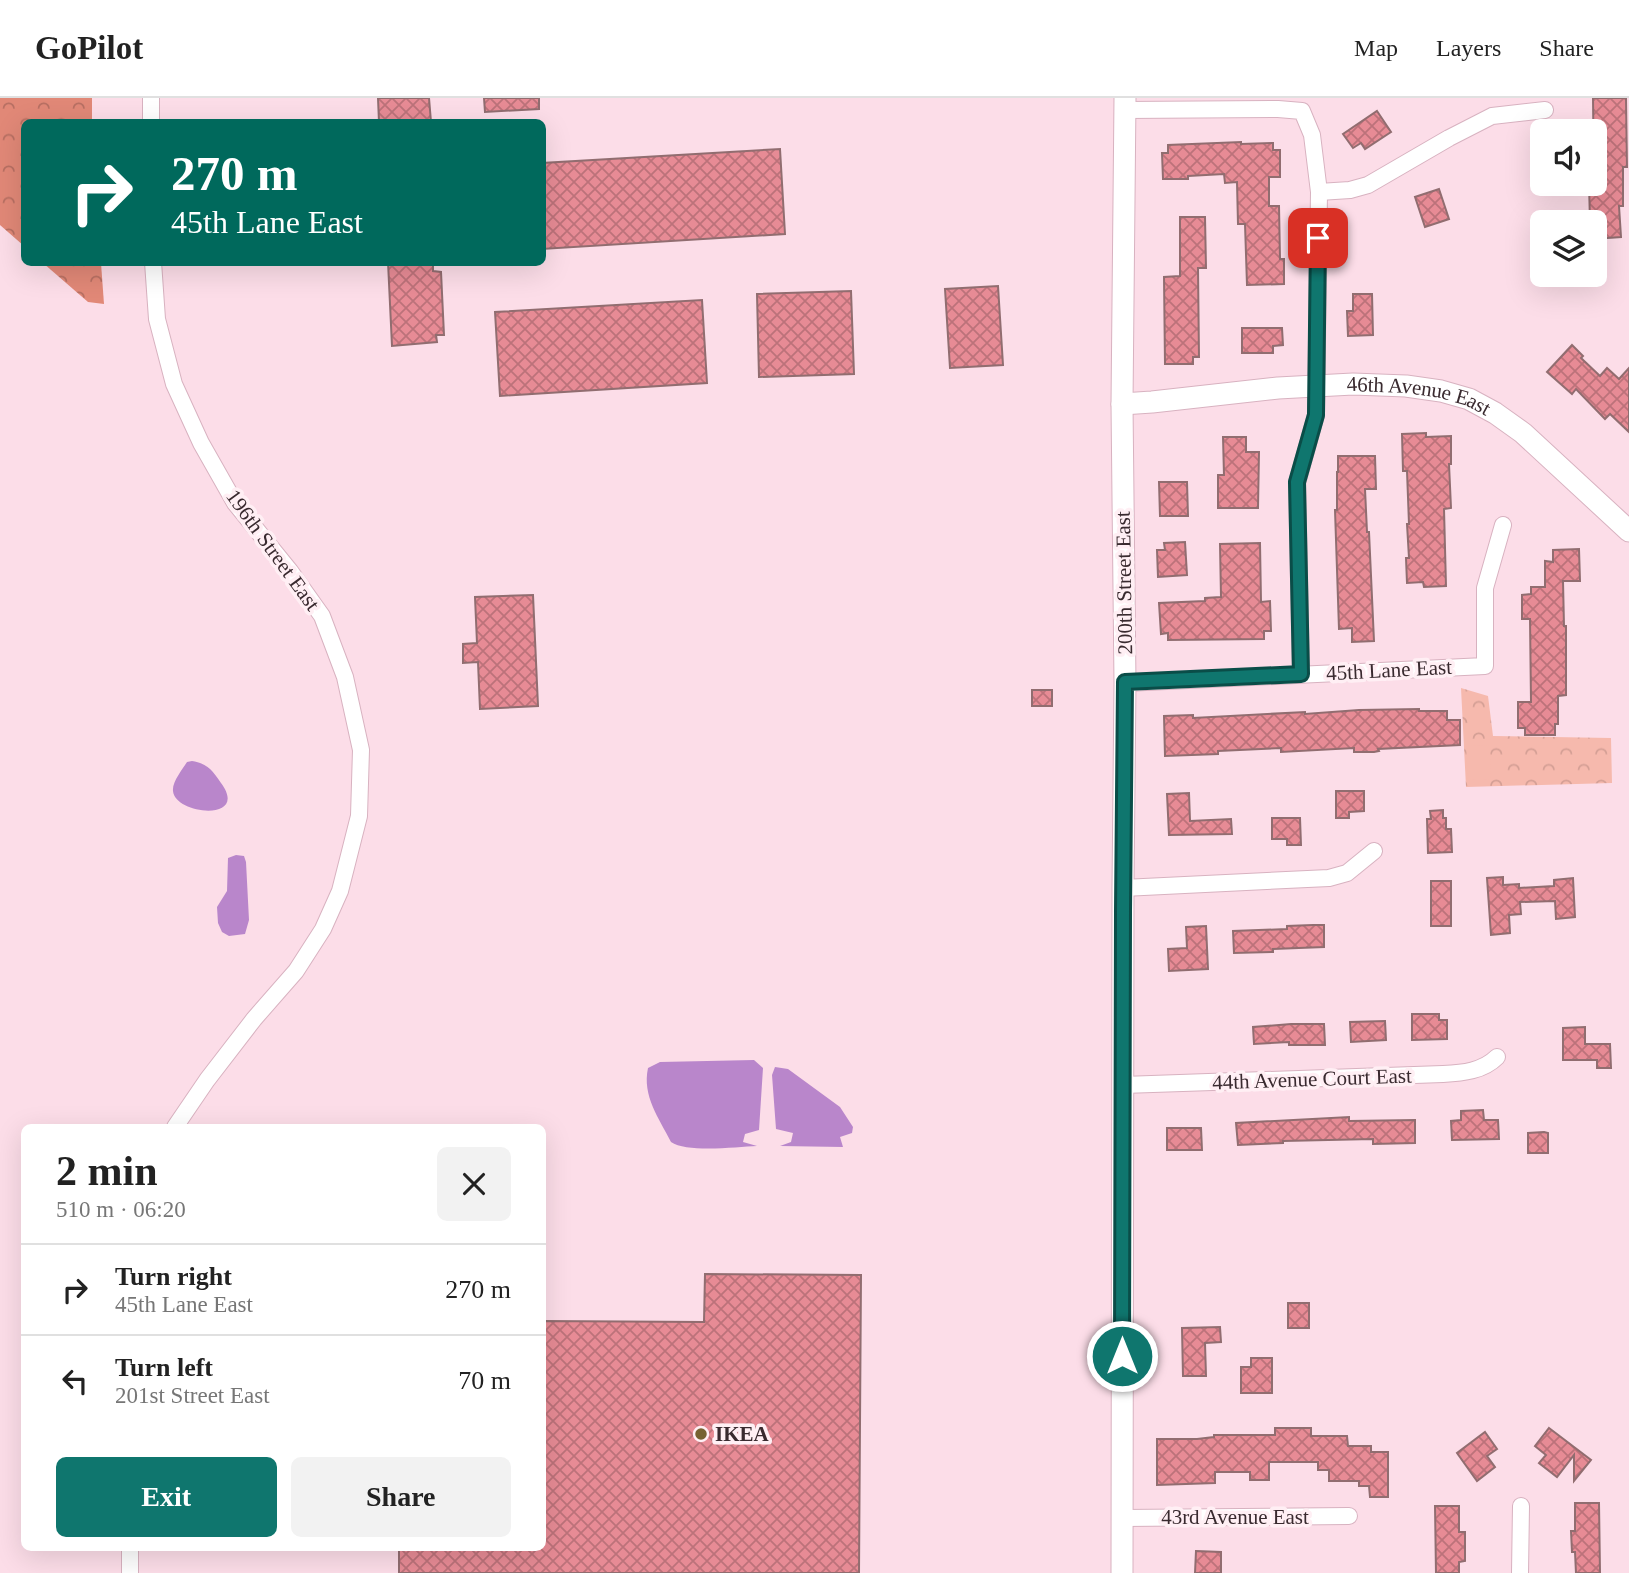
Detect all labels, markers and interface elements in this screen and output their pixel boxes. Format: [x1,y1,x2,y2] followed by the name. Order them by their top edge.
[35,30,143,66] text: GoPilot
[1354,35,1398,61] text: Map
[1436,35,1501,61] text: Layers
[1539,35,1594,61] text: Share
[1530,119,1607,287] map controls
[1530,119,1607,196] button: sound
[171,146,298,201] text: 270 m
[56,147,147,238] icon: right
[171,204,363,240] text: 45th Lane East
[1288,208,1348,268] pin
[1530,210,1607,287] button: layers
[1299,219,1337,257] icon: arrive
[1346,372,1495,420] street label: 46th Avenue East
[221,485,325,615] street label: 196th Street East
[1111,511,1137,655] street label: 200th Street East
[1325,655,1453,685] street label: 45th Lane East
[1212,1064,1412,1094] street label: 44th Avenue Court East
[437,1147,511,1221] button: close
[56,1148,158,1194] text: 2 min
[56,1197,186,1222] text: 510 m · 06:20
[115,1262,232,1291] text: Turn right
[56,1271,94,1309] icon: right
[445,1275,511,1304] text: 270 m
[115,1292,253,1317] text: 45th Lane East
[1085,1319,1159,1393] position arrow
[115,1353,213,1382] text: Turn left
[56,1362,94,1400] icon: left
[458,1366,511,1395] text: 70 m
[115,1383,270,1408] text: 201st Street East
[715,1422,770,1446] place label: IKEA
[693,1426,709,1442] marker: IKEA
[56,1457,277,1537] button: Exit
[291,1457,511,1537] button: Share
[1161,1505,1309,1529] street label: 43rd Avenue East

